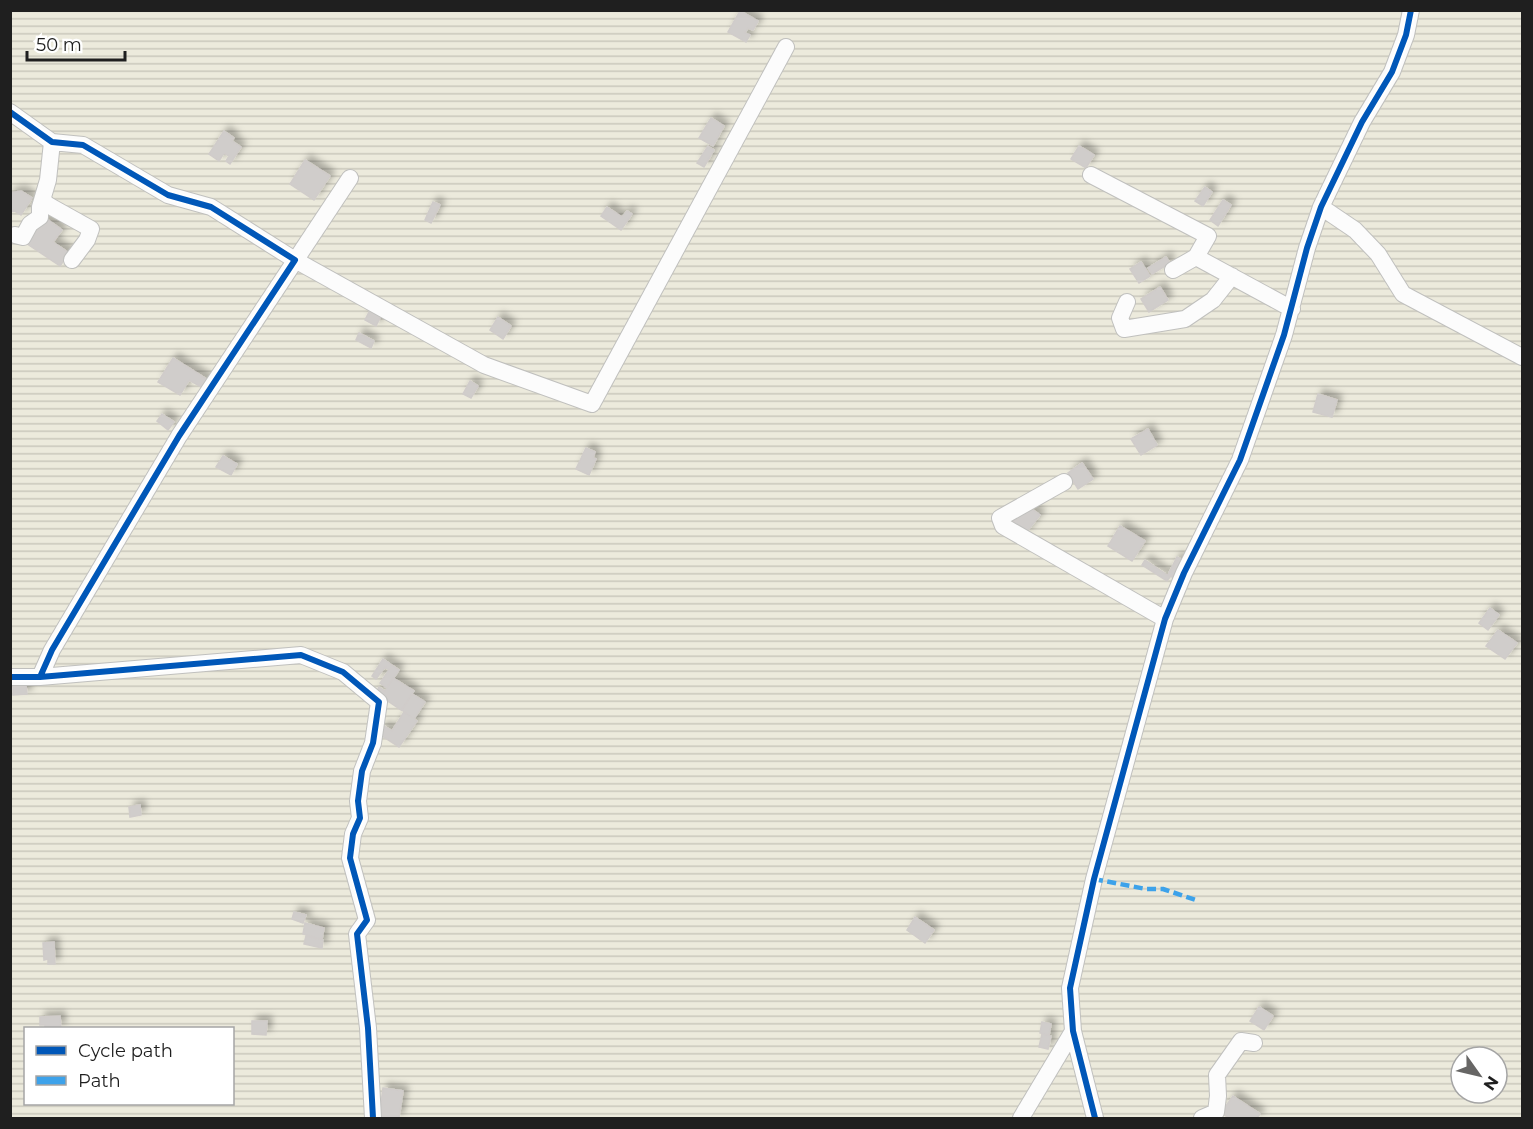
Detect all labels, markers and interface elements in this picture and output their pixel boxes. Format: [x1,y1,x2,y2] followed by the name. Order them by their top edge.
[27,24,124,62] scale bar
[36,34,82,56] text: 50 m
[24,1027,234,1105] legend
[78,1040,173,1062] text: Cycle path
[1449,1045,1509,1105] north arrow
[78,1070,121,1092] text: Path
[1480,1072,1503,1094] text: N

